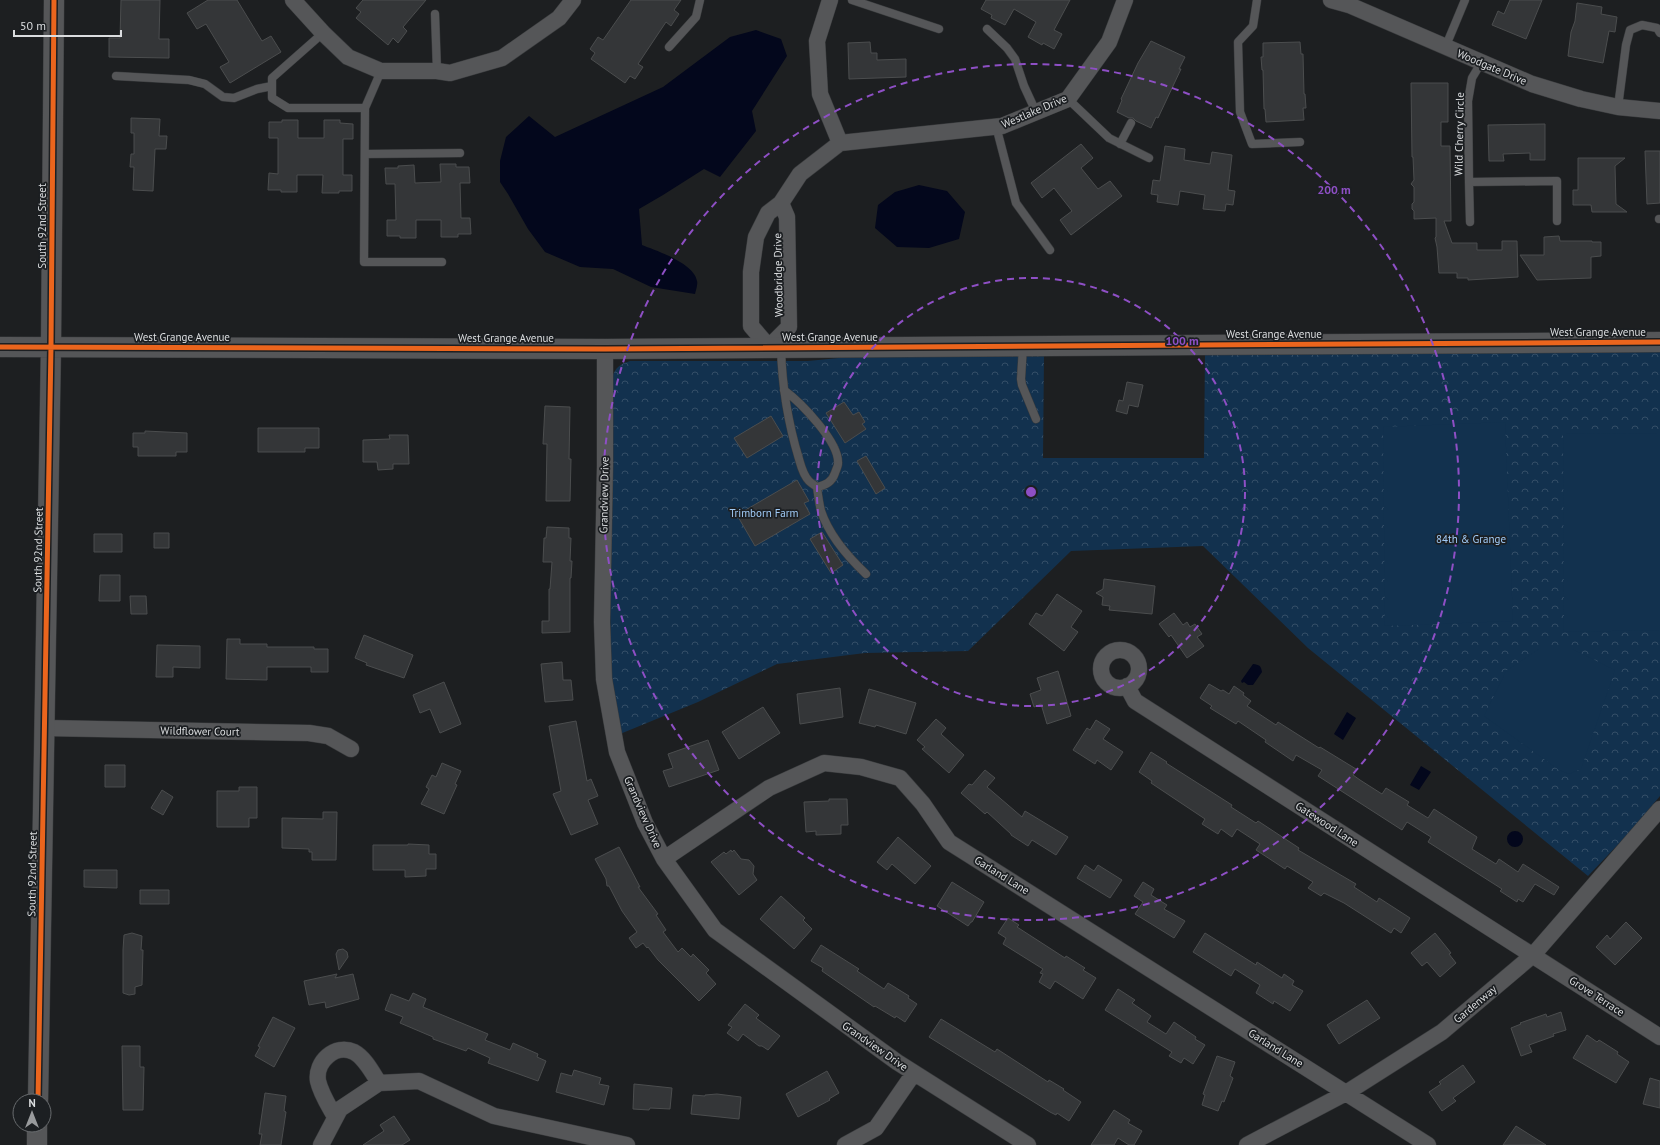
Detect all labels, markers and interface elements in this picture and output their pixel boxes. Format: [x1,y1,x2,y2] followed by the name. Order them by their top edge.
[14,12,121,38] scale bar
[20,18,46,33] text: 50 m
[1455,46,1529,88] street label: Woodgate Drive
[999,91,1069,131] street label: Westlake Drive
[1451,92,1467,176] street label: Wild Cherry Circle
[1317,182,1351,197] text: 200 m
[35,183,49,269] street label: South 92nd Street
[770,232,786,317] street label: Woodbridge Drive
[1550,325,1646,339] street label: West Grange Avenue
[1226,327,1322,341] street label: West Grange Avenue
[134,330,230,344] street label: West Grange Avenue
[782,330,878,344] street label: West Grange Avenue
[458,331,554,345] street label: West Grange Avenue
[1165,333,1199,348] text: 100 m
[596,456,612,534] street label: Grandview Drive
[1024,485,1038,499] centre of rings
[730,506,799,520] park label: Trimborn Farm
[30,507,46,593] street label: South 92nd Street
[1436,532,1506,546] park label: 84th & Grange
[160,723,240,739] street label: Wildflower Court
[621,774,665,850] street label: Grandview Drive
[1293,798,1362,850] street label: Gatewood Lane
[24,831,40,917] street label: South 92nd Street
[972,853,1032,898] street label: Garland Lane
[1567,973,1628,1019] street label: Grove Terrace
[1451,981,1500,1026] street label: Gardenway
[839,1018,911,1074] street label: Grandview Drive
[1246,1026,1306,1071] street label: Garland Lane
[12,1093,52,1133] north arrow
[28,1096,36,1110] text: N

